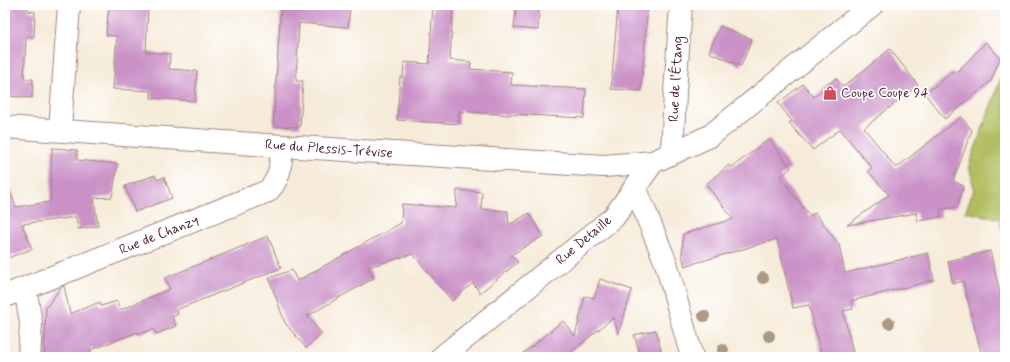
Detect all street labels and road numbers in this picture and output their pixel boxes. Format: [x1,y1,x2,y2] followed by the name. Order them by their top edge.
[665,36,688,123] street label: Rue de l'Étang
[264,136,394,162] street label: Rue du Plessis-Trévise
[117,211,201,259] street label: Rue de Chanzy
[552,211,616,269] street label: Rue Detaille

